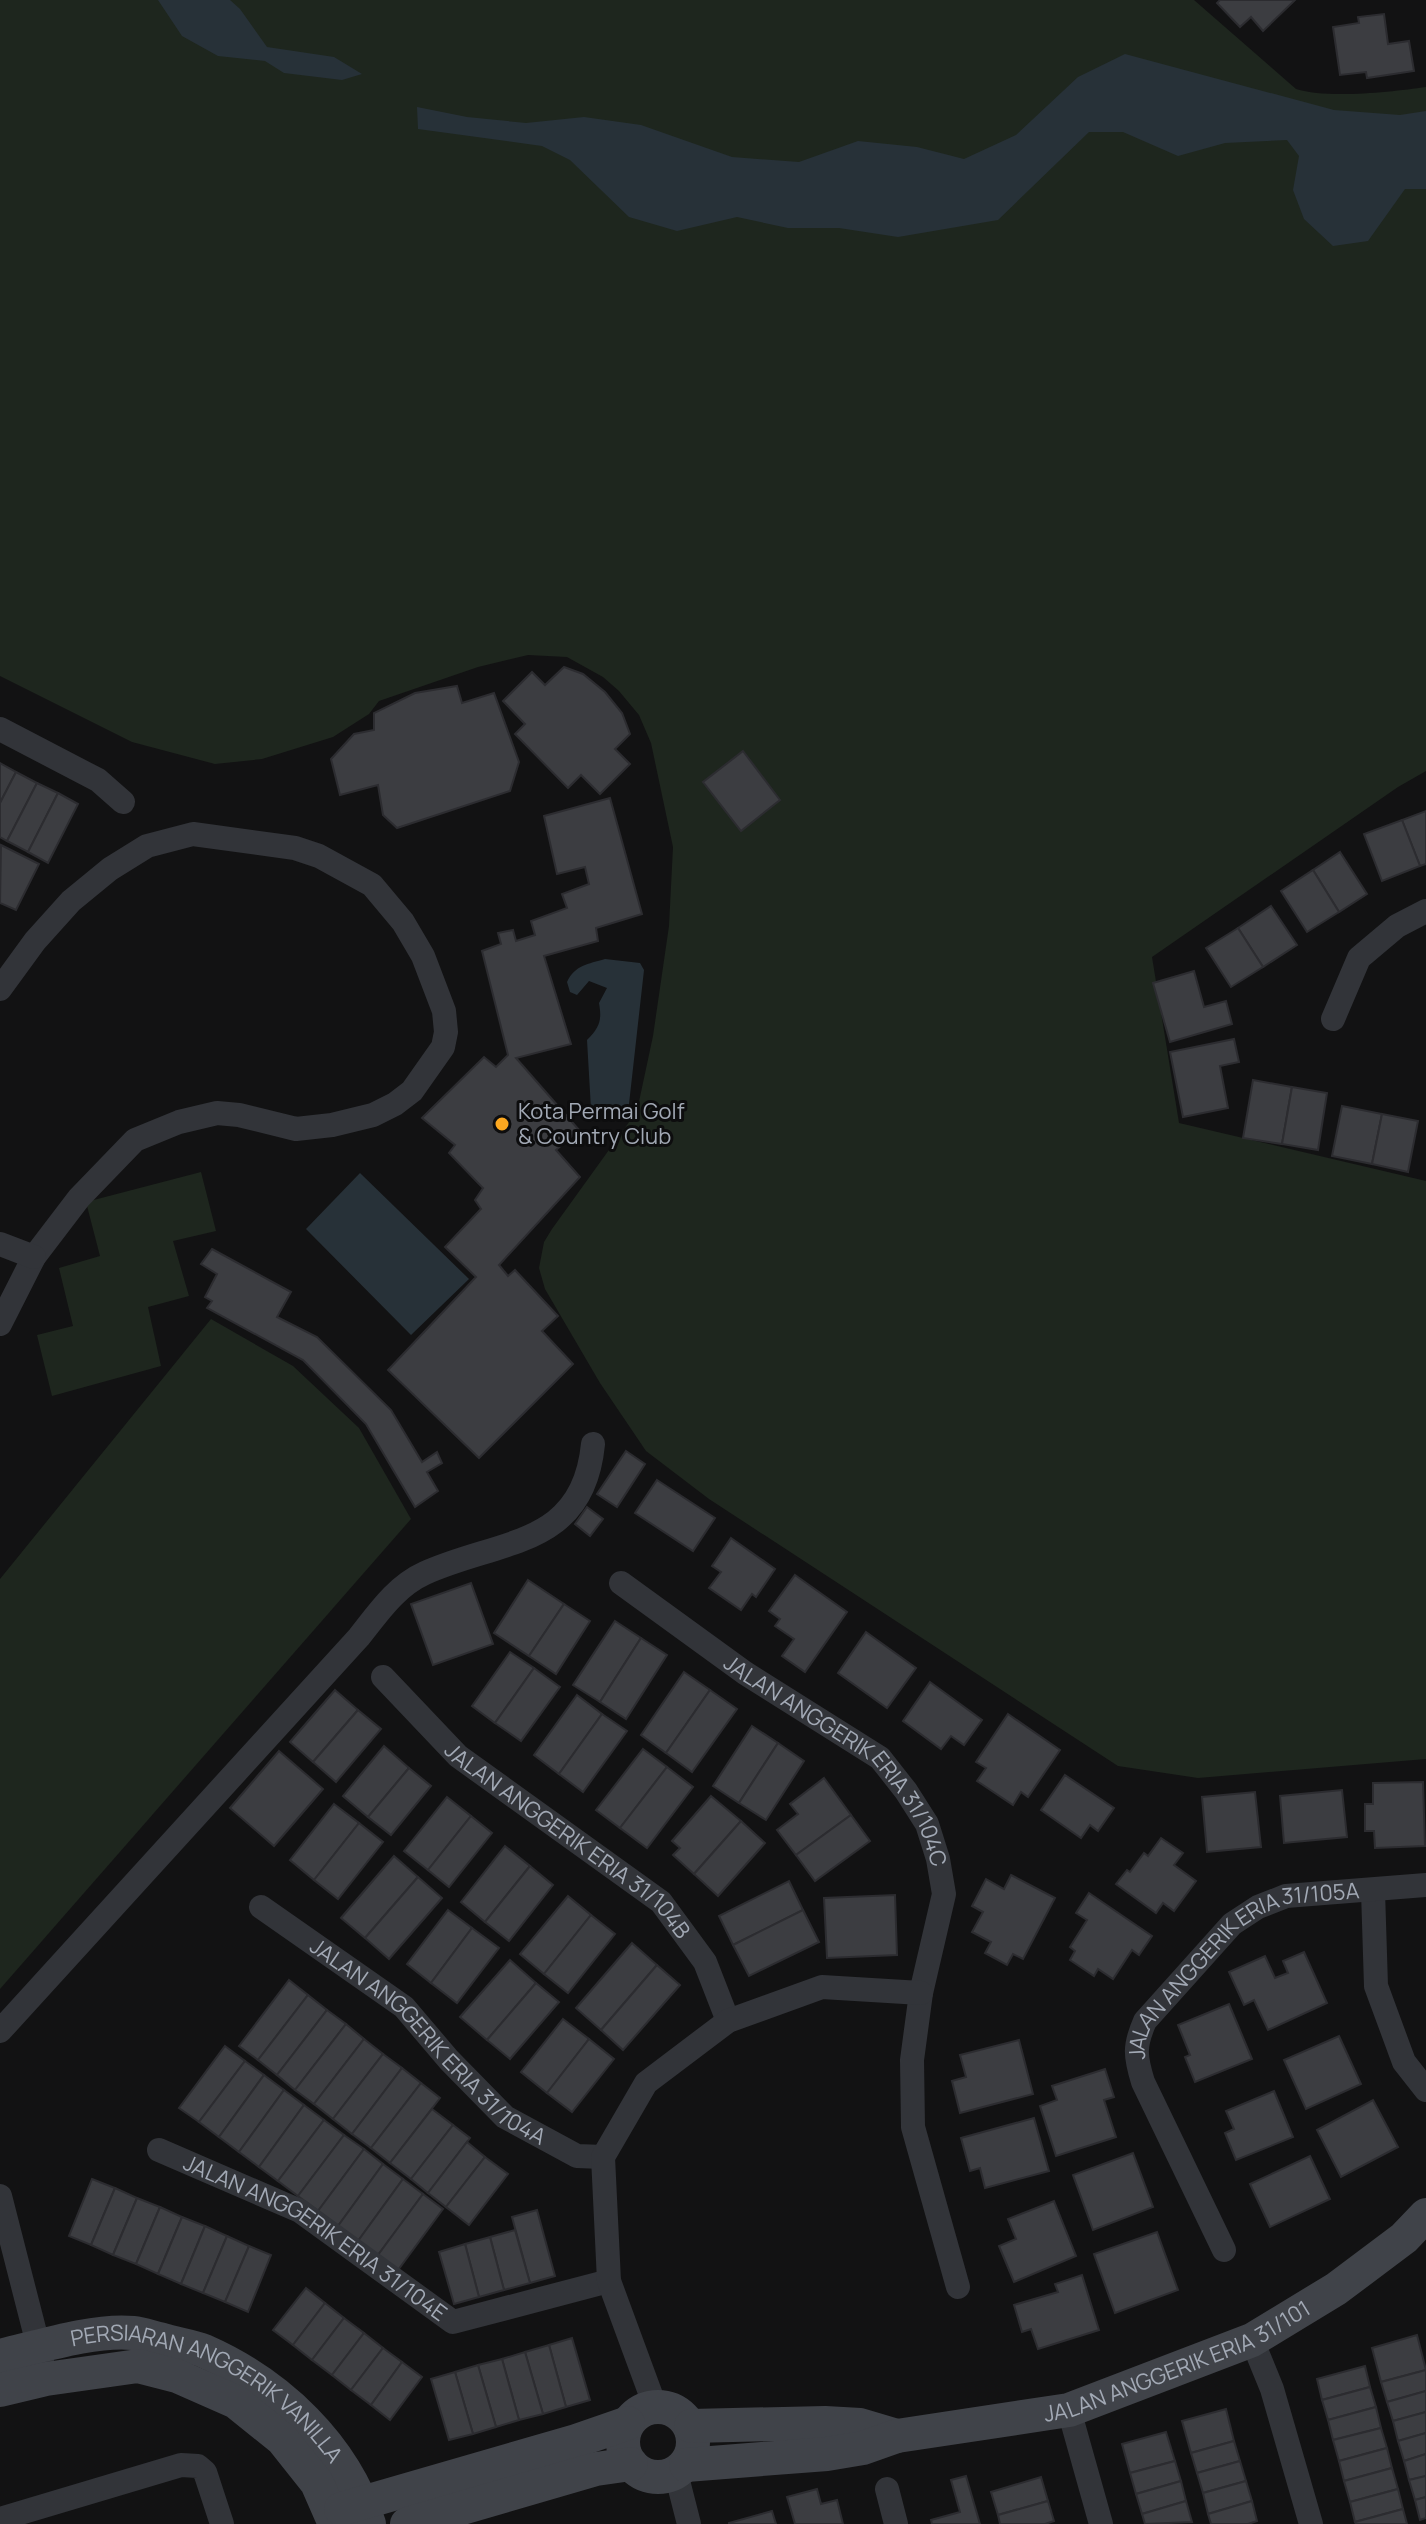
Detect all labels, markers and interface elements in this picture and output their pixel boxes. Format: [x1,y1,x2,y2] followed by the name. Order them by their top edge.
[518,1096,685,1151] place label: Kota Permai Golf & Country Club
[493,1115,511,1133] marker: Kota Permai Golf & Country Club
[718,1648,954,1870] street label: JALAN ANGGERIK ERIA 31/104C
[438,1736,698,1944] street label: JALAN ANGGERIK ERIA 31/104B
[1122,1875,1360,2060] street label: JALAN ANGGERIK ERIA 31/105A
[304,1931,552,2152] street label: JALAN ANGGERIK ERIA 31/104A
[179,2147,453,2328] street label: JALAN ANGGERIK ERIA 31/104E
[1042,2293,1316,2429] street label: JALAN ANGGERIK ERIA 31/101
[68,2317,350,2469] street label: PERSIARAN ANGGERIK VANILLA

